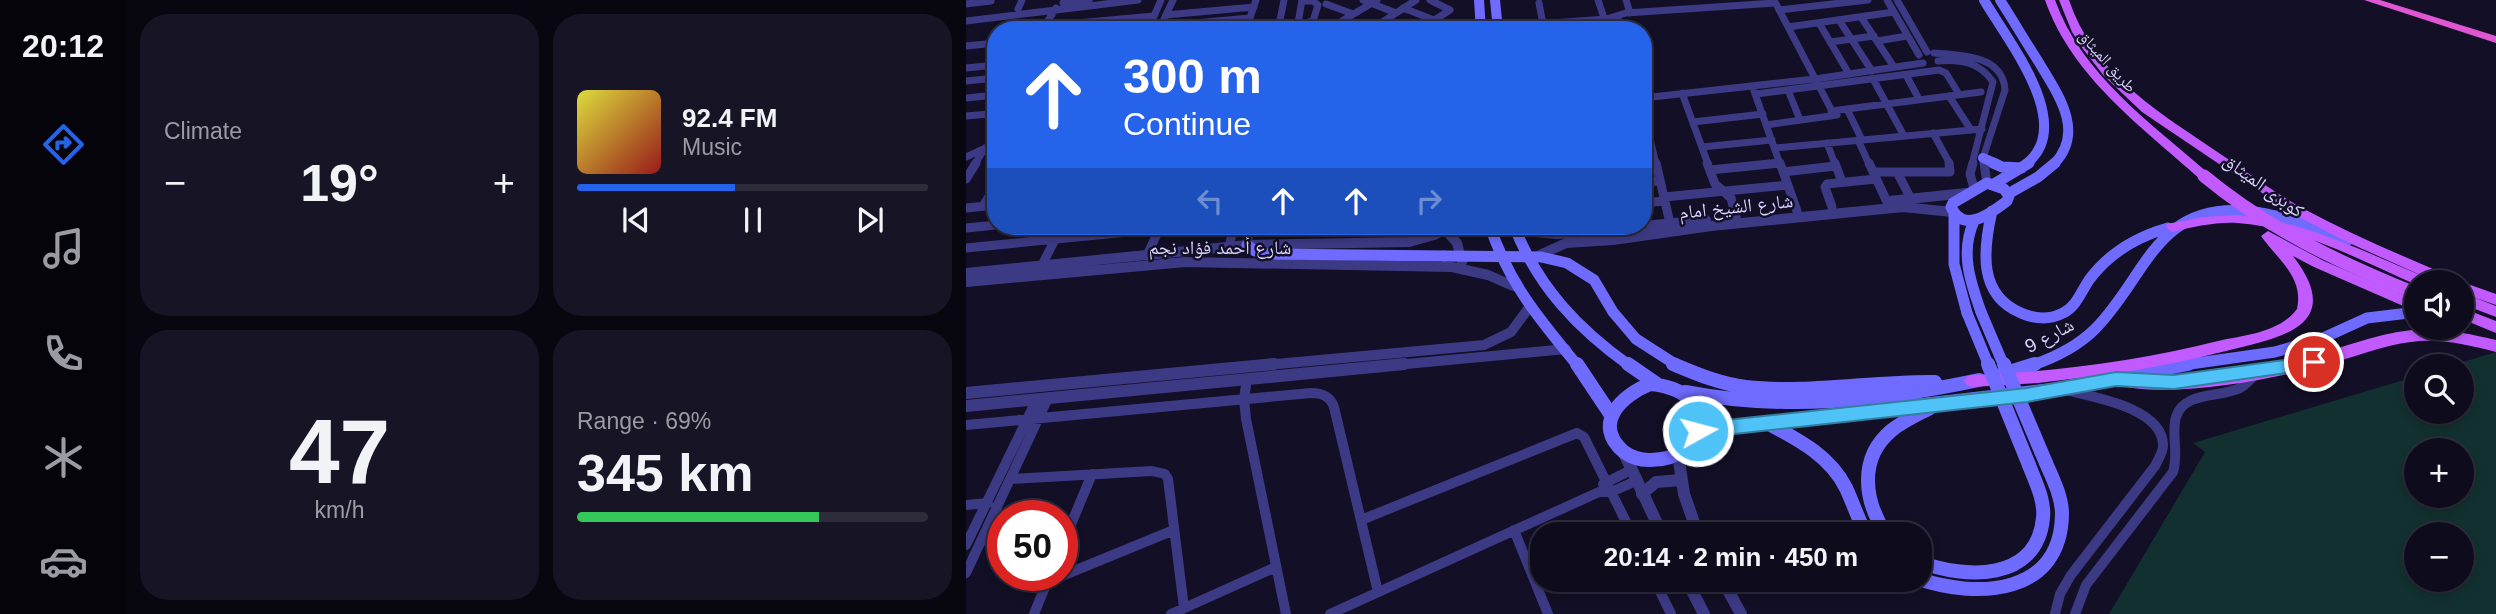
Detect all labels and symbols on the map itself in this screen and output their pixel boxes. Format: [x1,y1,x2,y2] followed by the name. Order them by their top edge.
[2074,27,2140,97] street label: طريق الميثاق
[2219,149,2308,222] street label: كوبرى الميثاق
[1678,190,1794,226] street label: شارع الشيخ امام
[1149,236,1291,260] street label: شارع أحمد فؤاد نجم
[2021,314,2078,358] street label: شارع 9
[2284,332,2344,392] pin
[1661,394,1735,468] position arrow
[987,500,1078,591] speed limit sign: 50

